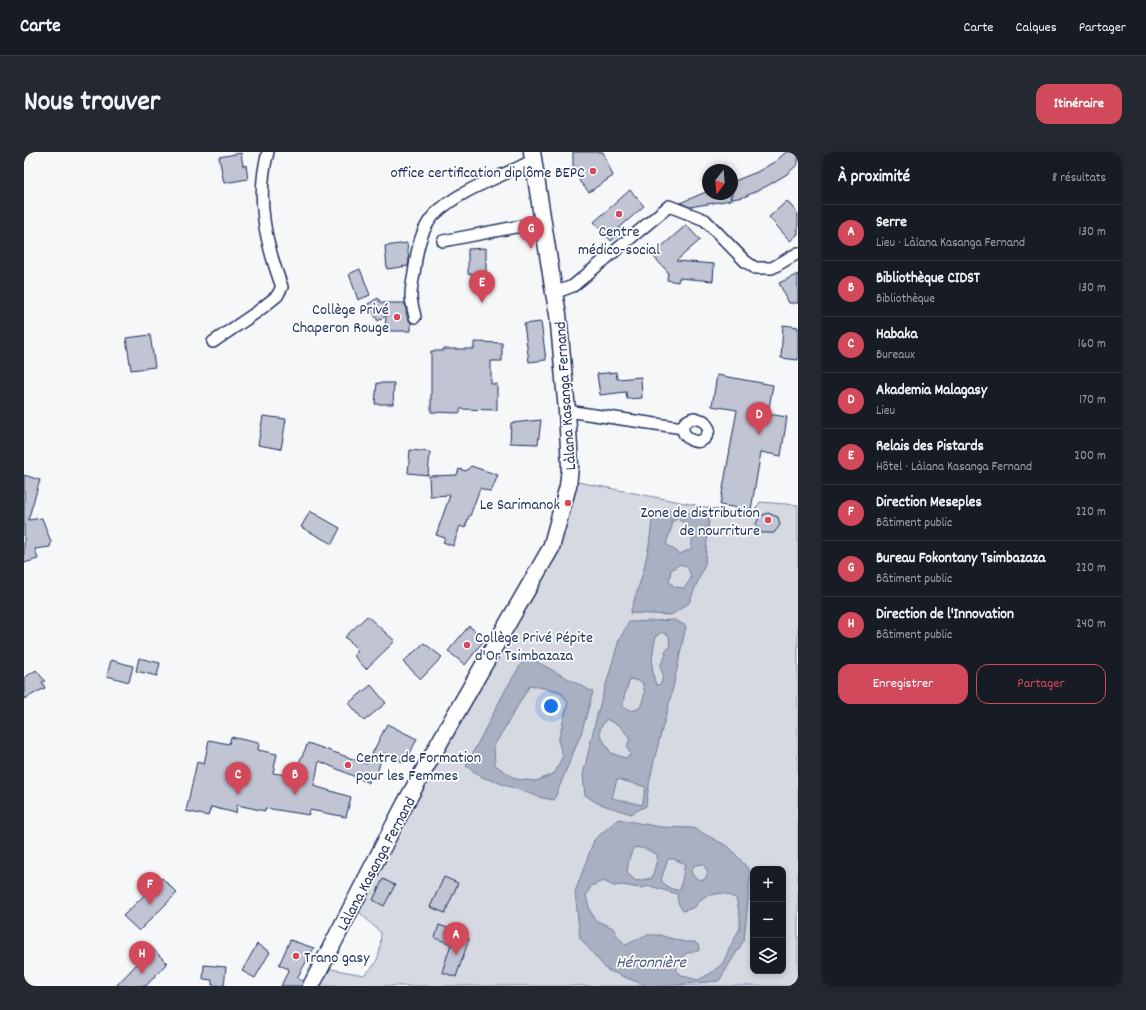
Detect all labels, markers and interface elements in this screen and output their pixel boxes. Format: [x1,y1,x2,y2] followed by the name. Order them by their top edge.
[20,14,61,41] text: Carte
[964,18,994,38] text: Carte
[1016,18,1057,38] text: Calques
[1079,18,1126,38] text: Partager
[24,84,160,124] text: Nous trouver
[1036,84,1122,124] button: Itinéraire
[390,162,585,185] place label: office certification diplôme BEPC
[702,164,738,200] north arrow
[588,166,598,176] marker: office certification diplôme BEPC
[838,166,910,190] text: À proximité
[1052,169,1106,188] text: 8 résultats
[614,209,624,219] marker: Centre médico-social
[876,212,907,234] text: Serre
[518,216,544,249] pin: G
[578,221,660,262] place label: Centre médico-social
[847,223,855,242] text: A
[1078,223,1106,242] text: 130 m
[876,234,1025,253] text: Lieu · Làlana Kasanga Fernand
[876,268,980,290] text: Bibliothèque CIDST
[469,270,495,303] pin: E
[848,279,854,298] text: B
[1078,279,1106,298] text: 130 m
[876,290,935,309] text: Bibliothèque
[292,299,389,340] place label: Collège Privé Chaperon Rouge
[392,312,402,322] marker: Collège Privé Chaperon Rouge
[550,321,583,471] street label: Làlana Kasanga Fernand
[876,324,917,346] text: Habaka
[848,335,854,354] text: C
[1078,335,1106,354] text: 160 m
[876,346,915,365] text: Bureaux
[876,380,987,402] text: Akademia Malagasy
[848,391,854,410] text: D
[1079,391,1106,410] text: 170 m
[746,402,772,435] pin: D
[876,402,895,421] text: Lieu
[876,436,984,458] text: Relais des Pistards
[848,447,854,466] text: E
[1074,447,1106,466] text: 200 m
[876,458,1032,477] text: Hôtel · Làlana Kasanga Fernand
[876,492,982,514] text: Direction Meseples
[480,494,560,517] place label: Le Sarimanok
[563,498,573,508] marker: Le Sarimanok
[640,502,760,543] place label: Zone de distribution de nourriture
[848,503,854,522] text: F
[1076,503,1106,522] text: 220 m
[876,514,952,533] text: Bâtiment public
[763,515,773,525] marker: Zone de distribution de nourriture
[876,548,1045,570] text: Bureau Fokontany Tsimbazaza
[848,559,854,578] text: G
[1076,559,1106,578] text: 220 m
[876,570,952,589] text: Bâtiment public
[876,604,1014,626] text: Direction de l'Innovation
[848,615,854,634] text: H
[1076,615,1106,634] text: 240 m
[876,626,952,645] text: Bâtiment public
[475,627,593,668] place label: Collège Privé Pépite d'Or Tsimbazaza
[462,640,472,650] marker: Collège Privé Pépite d'Or Tsimbazaza
[838,664,968,704] button: Enregistrer
[976,664,1106,704] button: Partager
[541,696,561,716] your location
[356,747,481,788] place label: Centre de Formation pour les Femmes
[343,760,353,770] marker: Centre de Formation pour les Femmes
[225,762,251,795] pin: C
[282,762,308,795] pin: B
[332,793,422,935] street label: Làlana Kasanga Fernand
[750,866,786,974] map controls
[750,866,786,902] button: +
[137,872,163,905] pin: F
[750,902,786,938] button: −
[443,922,469,955] pin: A
[750,938,786,974] button: layers
[129,941,155,974] pin: H
[304,947,370,970] place label: Trano gasy
[291,951,301,961] marker: Trano gasy
[616,952,687,976] water label: Héronnière

